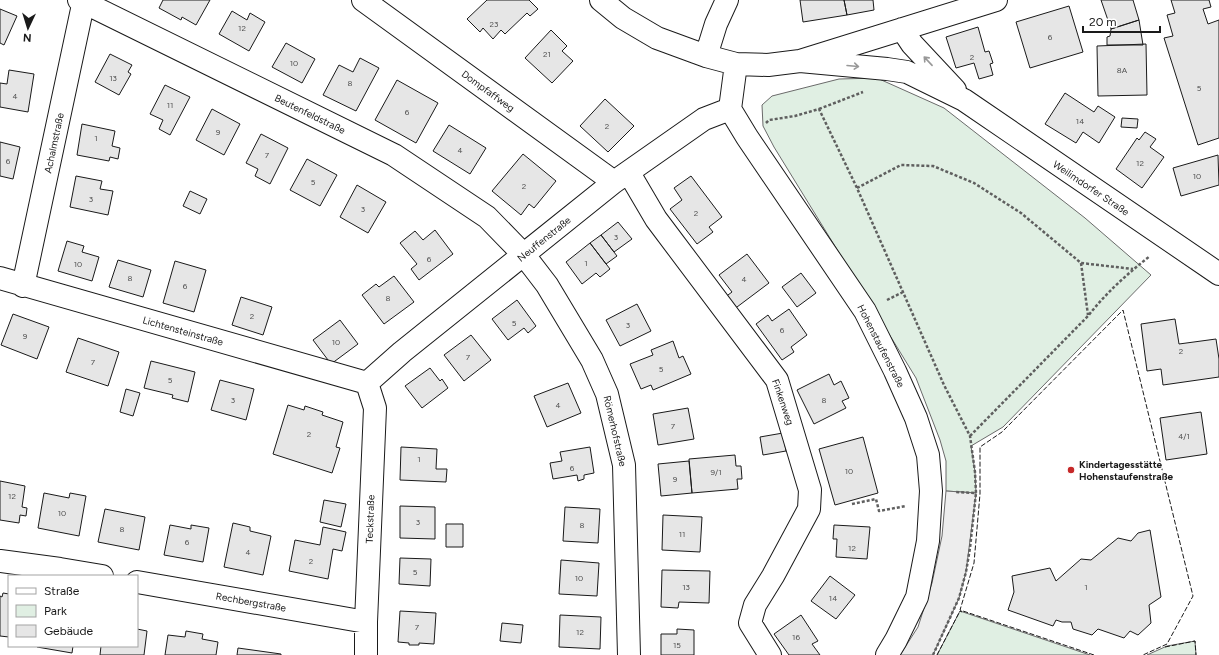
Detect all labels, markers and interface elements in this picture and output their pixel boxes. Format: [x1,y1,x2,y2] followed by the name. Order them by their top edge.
[8,8,48,48] north arrow
[1083,8,1160,34] scale bar
[1089,15,1117,29] text: 20 m
[490,19,498,29] house number: 23
[238,23,246,33] house number: 12
[23,31,32,44] text: N
[1048,32,1053,42] house number: 6
[543,49,551,59] house number: 21
[970,52,974,62] house number: 2
[923,56,933,66] one-way arrow
[290,58,298,68] house number: 10
[846,62,859,70] one-way arrow
[1117,65,1128,75] house number: 8A
[459,67,517,115] street label: Dompfaffweg
[109,73,117,83] house number: 13
[348,78,353,88] house number: 8
[1197,83,1202,93] house number: 5
[13,91,18,101] house number: 4
[272,91,348,137] street label: Beutenfeldstraße
[167,100,173,110] house number: 11
[405,107,410,117] house number: 6
[41,111,67,174] street label: Achalmstraße
[1076,116,1084,126] house number: 14
[605,121,609,131] house number: 2
[216,127,221,137] house number: 9
[94,133,98,143] house number: 1
[458,145,463,155] house number: 4
[265,150,270,160] house number: 7
[6,156,11,166] house number: 6
[1050,158,1132,219] street label: Weilimdorfer Straße
[1136,158,1144,168] house number: 12
[1193,171,1201,181] house number: 10
[311,177,316,187] house number: 5
[522,181,526,191] house number: 2
[89,194,93,204] house number: 3
[361,204,365,214] house number: 3
[694,208,698,218] house number: 2
[515,213,574,265] street label: Neuffenstraße
[614,232,618,242] house number: 3
[427,254,432,264] house number: 6
[584,258,588,268] house number: 1
[74,259,82,269] house number: 10
[128,273,133,283] house number: 8
[742,274,747,284] house number: 4
[183,281,188,291] house number: 6
[386,293,391,303] house number: 8
[854,302,908,390] street label: Hohenstaufenstraße
[250,311,254,321] house number: 2
[141,313,225,349] street label: Lichtensteinstraße
[512,318,517,328] house number: 5
[626,320,630,330] house number: 3
[780,325,785,335] house number: 6
[23,331,28,341] house number: 9
[332,337,340,347] house number: 10
[1179,346,1183,356] house number: 2
[466,352,471,362] house number: 7
[91,357,96,367] house number: 7
[659,364,664,374] house number: 5
[168,375,173,385] house number: 5
[769,377,797,427] street label: Finkenweg
[601,394,630,468] street label: Römerhofstraße
[231,395,235,405] house number: 3
[822,395,827,405] house number: 8
[556,400,561,410] house number: 4
[671,421,676,431] house number: 7
[307,429,311,439] house number: 2
[1178,431,1190,441] house number: 4/1
[417,454,421,464] house number: 1
[1079,458,1174,483] place label: Kindertagesstätte Hohenstaufenstraße
[570,463,575,473] house number: 6
[1066,465,1076,475] marker: Kindertagesstätte Hohenstaufenstraße
[845,466,853,476] house number: 10
[711,467,721,477] house number: 9/1
[673,474,678,484] house number: 9
[8,491,16,501] house number: 12
[363,494,377,544] street label: Teckstraße
[58,508,66,518] house number: 10
[416,517,420,527] house number: 3
[580,520,585,530] house number: 8
[120,524,125,534] house number: 8
[679,529,685,539] house number: 11
[185,537,190,547] house number: 6
[848,543,856,553] house number: 12
[246,547,251,557] house number: 4
[309,556,313,566] house number: 2
[413,567,418,577] house number: 5
[575,573,583,583] house number: 10
[8,575,138,647] legend
[682,582,690,592] house number: 13
[1084,582,1088,592] house number: 1
[44,584,80,598] text: Straße
[215,589,288,615] street label: Rechbergstraße
[829,593,837,603] house number: 14
[44,604,67,618] text: Park
[415,622,420,632] house number: 7
[44,624,94,638] text: Gebäude
[576,627,584,637] house number: 12
[792,632,800,642] house number: 16
[673,640,681,650] house number: 15

